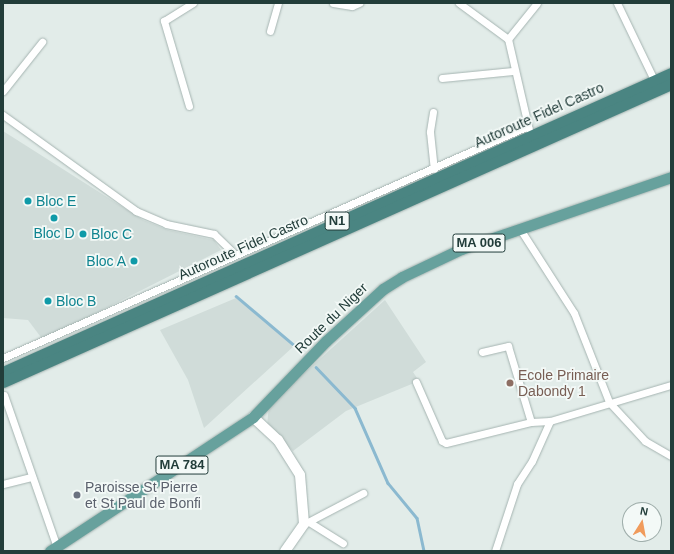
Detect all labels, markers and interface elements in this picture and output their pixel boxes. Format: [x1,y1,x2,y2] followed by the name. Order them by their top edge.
[472,79,606,151] street label: Autoroute Fidel Castro
[36,193,76,209] place label: Bloc E
[23,196,33,206] marker: Bloc E
[324,210,350,232] road number: N1
[176,211,310,283] street label: Autoroute Fidel Castro
[49,213,59,223] marker: Bloc D
[33,225,75,241] place label: Bloc D
[91,226,132,242] place label: Bloc C
[78,229,88,239] marker: Bloc C
[452,232,506,254] road number: MA 006
[86,253,126,269] place label: Bloc A
[129,256,139,266] marker: Bloc A
[291,279,371,357] street label: Route du Niger
[56,293,96,309] place label: Bloc B
[43,296,53,306] marker: Bloc B
[518,367,609,400] place label: Ecole Primaire Dabondy 1
[505,378,515,388] marker: Ecole Primaire Dabondy 1
[155,454,209,476] road number: MA 784
[85,479,201,512] place label: Paroisse St Pierre et St Paul de Bonfi
[72,490,82,500] marker: Paroisse St Pierre et St Paul de Bonfi
[622,502,662,542] north arrow
[639,505,649,518] text: N

